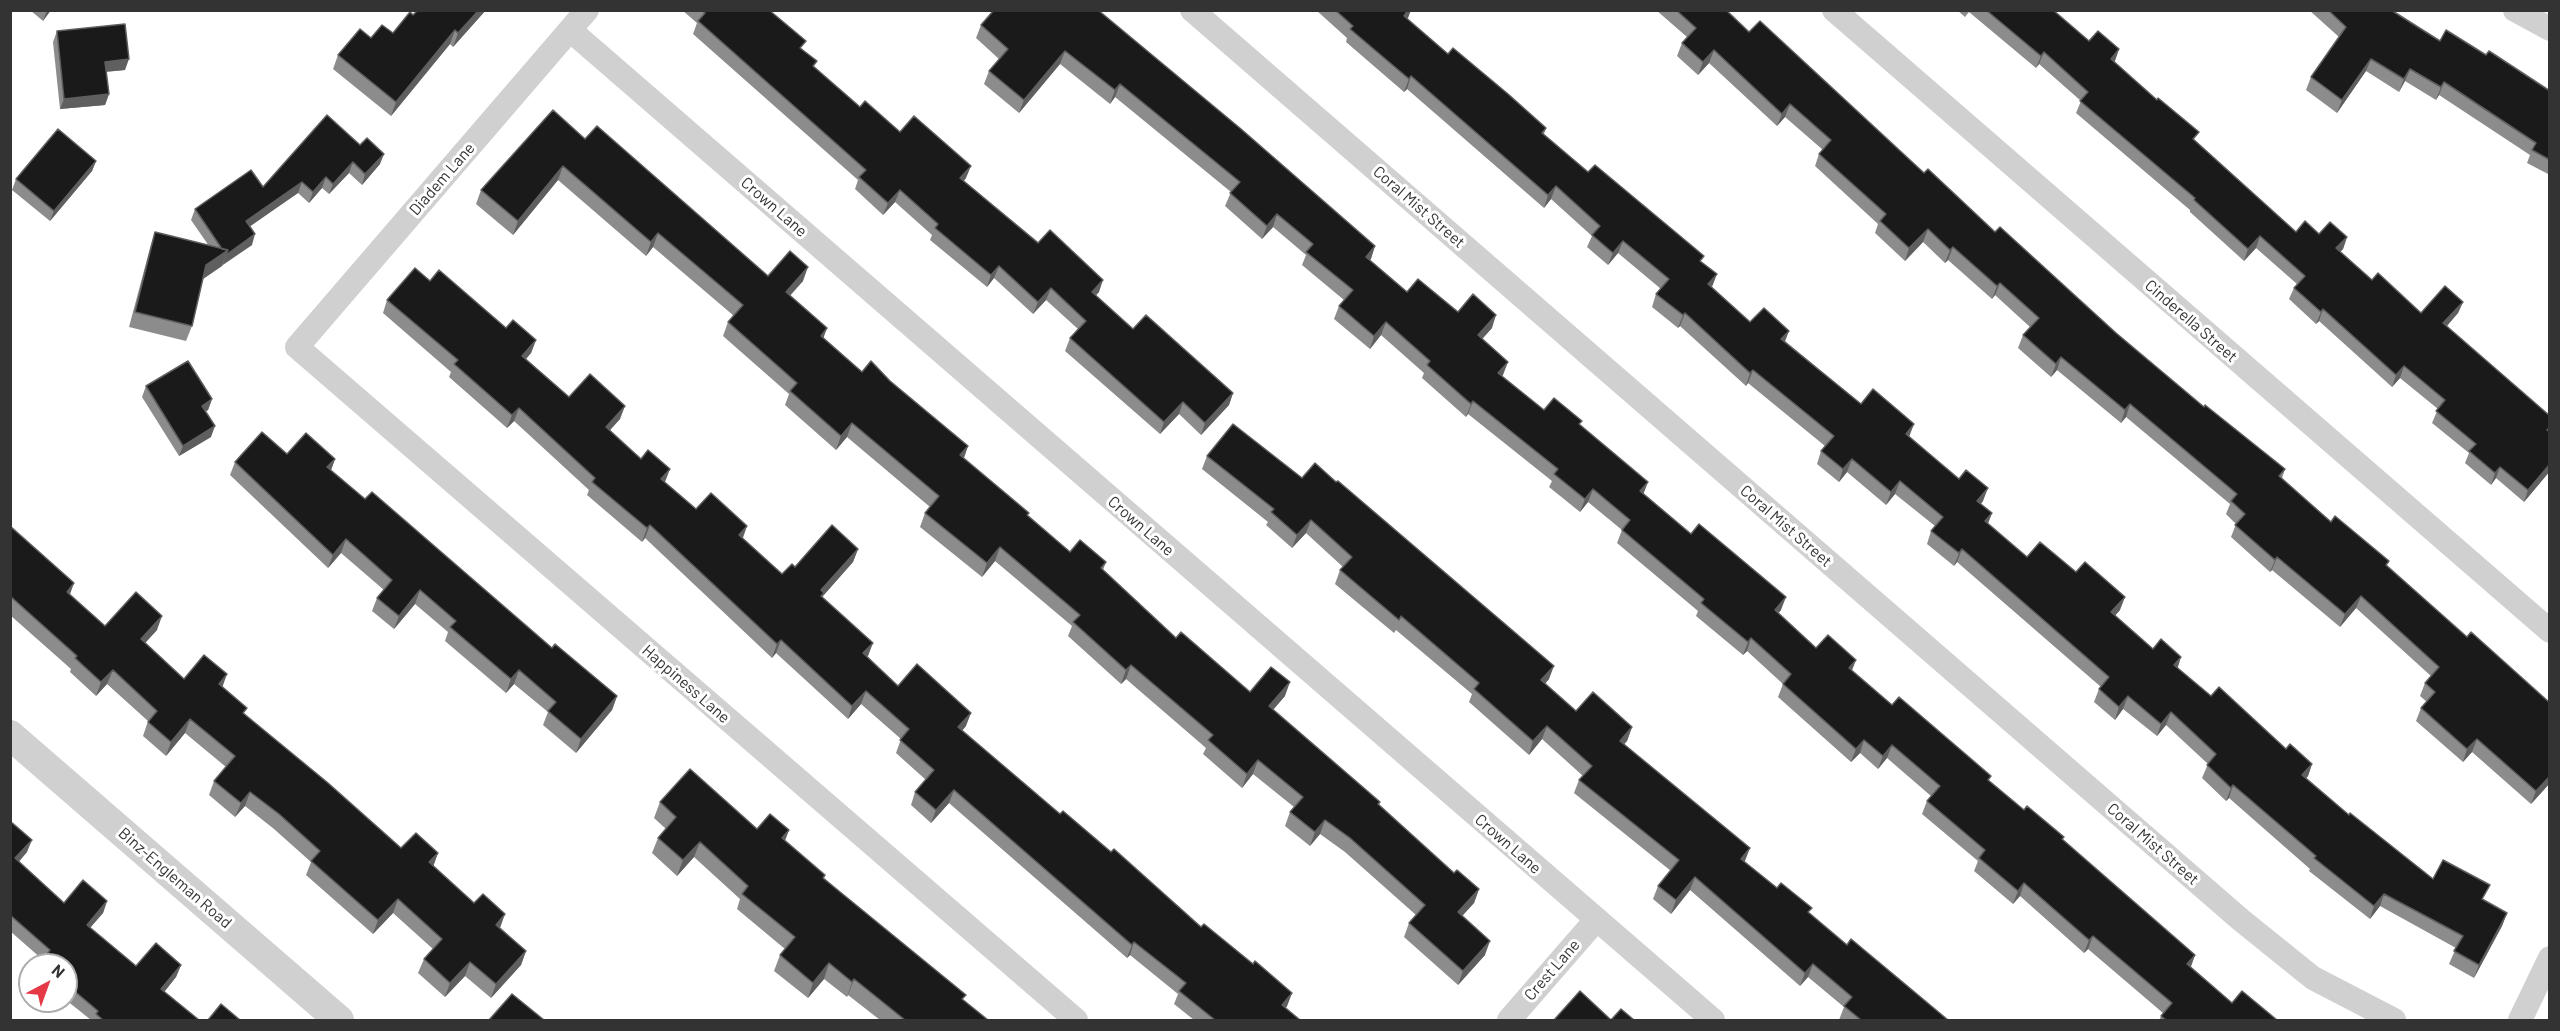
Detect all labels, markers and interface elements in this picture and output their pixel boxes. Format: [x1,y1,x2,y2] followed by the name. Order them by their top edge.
[405,139,479,219] street label: Diadem Lane
[1369,162,1469,252] street label: Coral Mist Street
[737,173,811,241] street label: Crown Lane
[2141,276,2241,366] street label: Cinderella Street
[1736,481,1836,571] street label: Coral Mist Street
[1104,492,1178,560] street label: Crown Lane
[638,641,734,727] street label: Happiness Lane
[2103,799,2203,889] street label: Coral Mist Street
[1471,810,1545,878] street label: Crown Lane
[114,824,236,932] street label: Binz-Engleman Road
[1520,935,1584,1005] street label: Crest Lane
[18,953,78,1013] north arrow
[49,960,69,981] text: N

